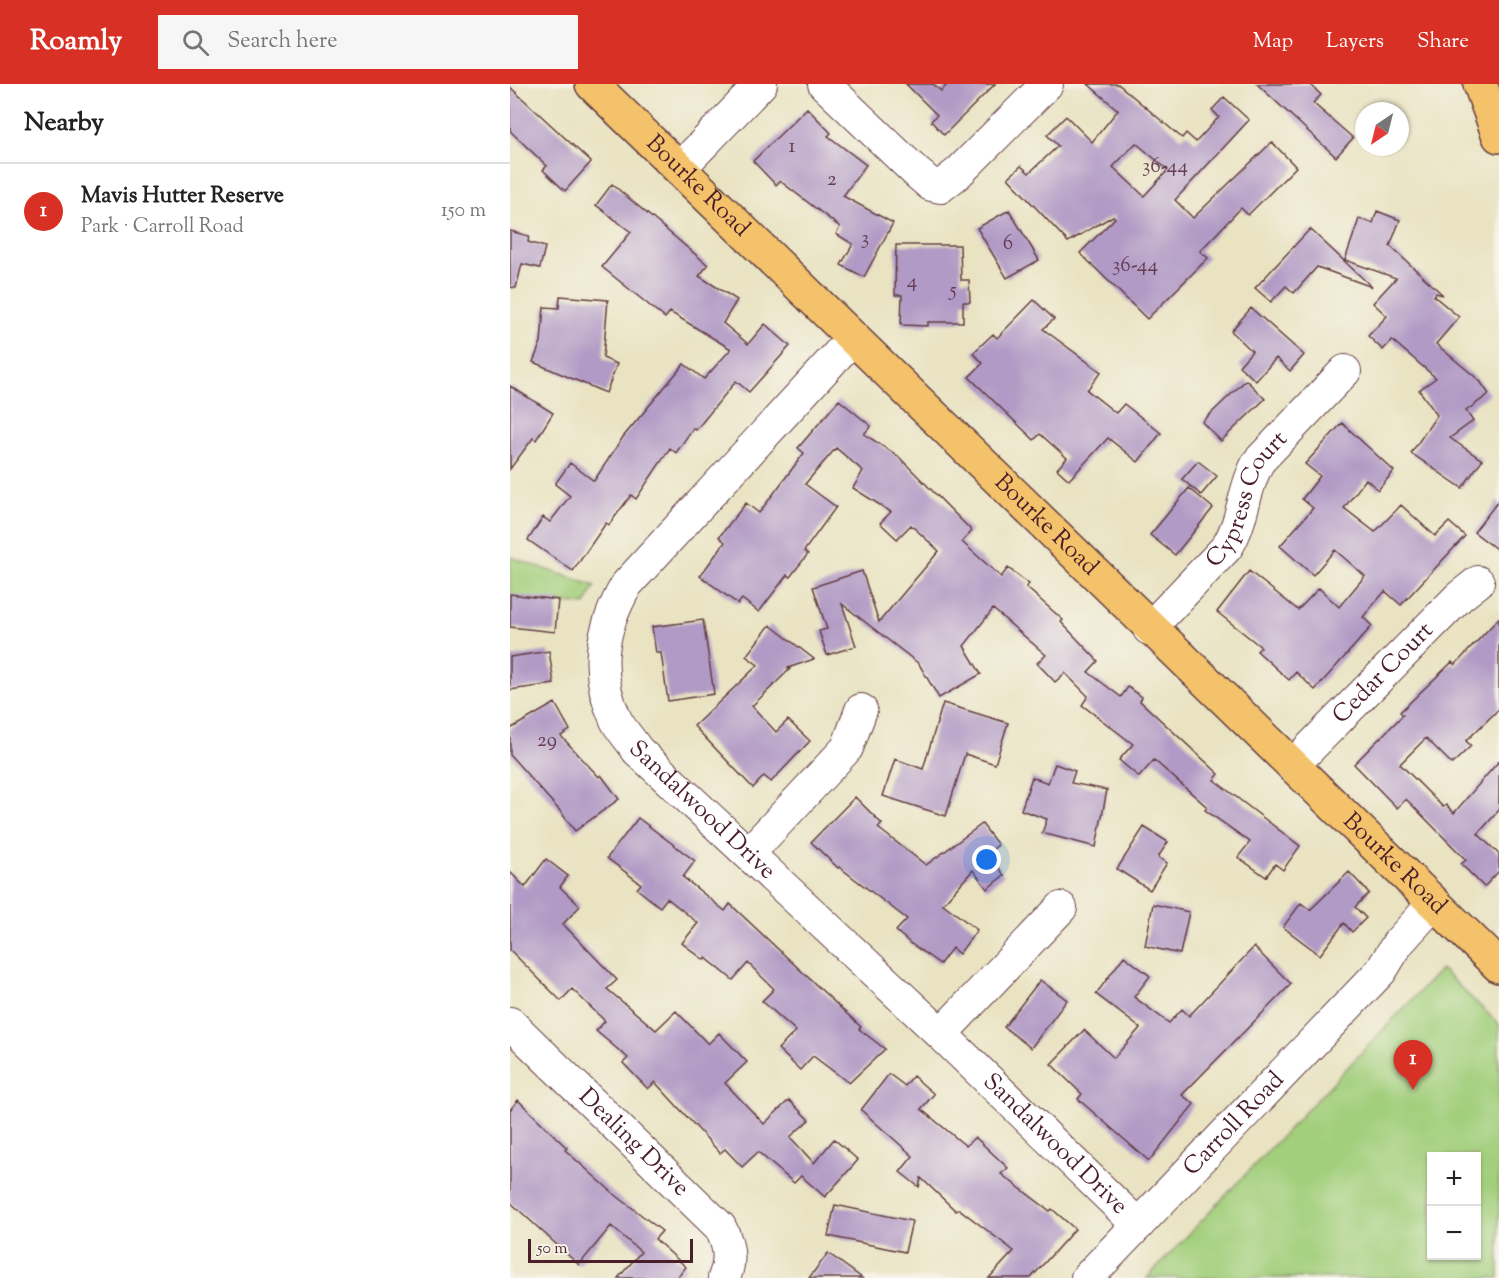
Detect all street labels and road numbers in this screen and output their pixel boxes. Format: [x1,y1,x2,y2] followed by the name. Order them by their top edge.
[638,128,758,246] street label: Bourke Road
[1198,424,1296,576] street label: Cypress Court
[986,466,1106,584] street label: Bourke Road
[1325,615,1442,732] street label: Cedar Court
[621,733,783,888] street label: Sandalwood Drive
[1334,805,1454,923] street label: Bourke Road
[1176,1064,1293,1184] street label: Carroll Road
[975,1066,1135,1223] street label: Sandalwood Drive
[570,1081,697,1205] street label: Dealing Drive

